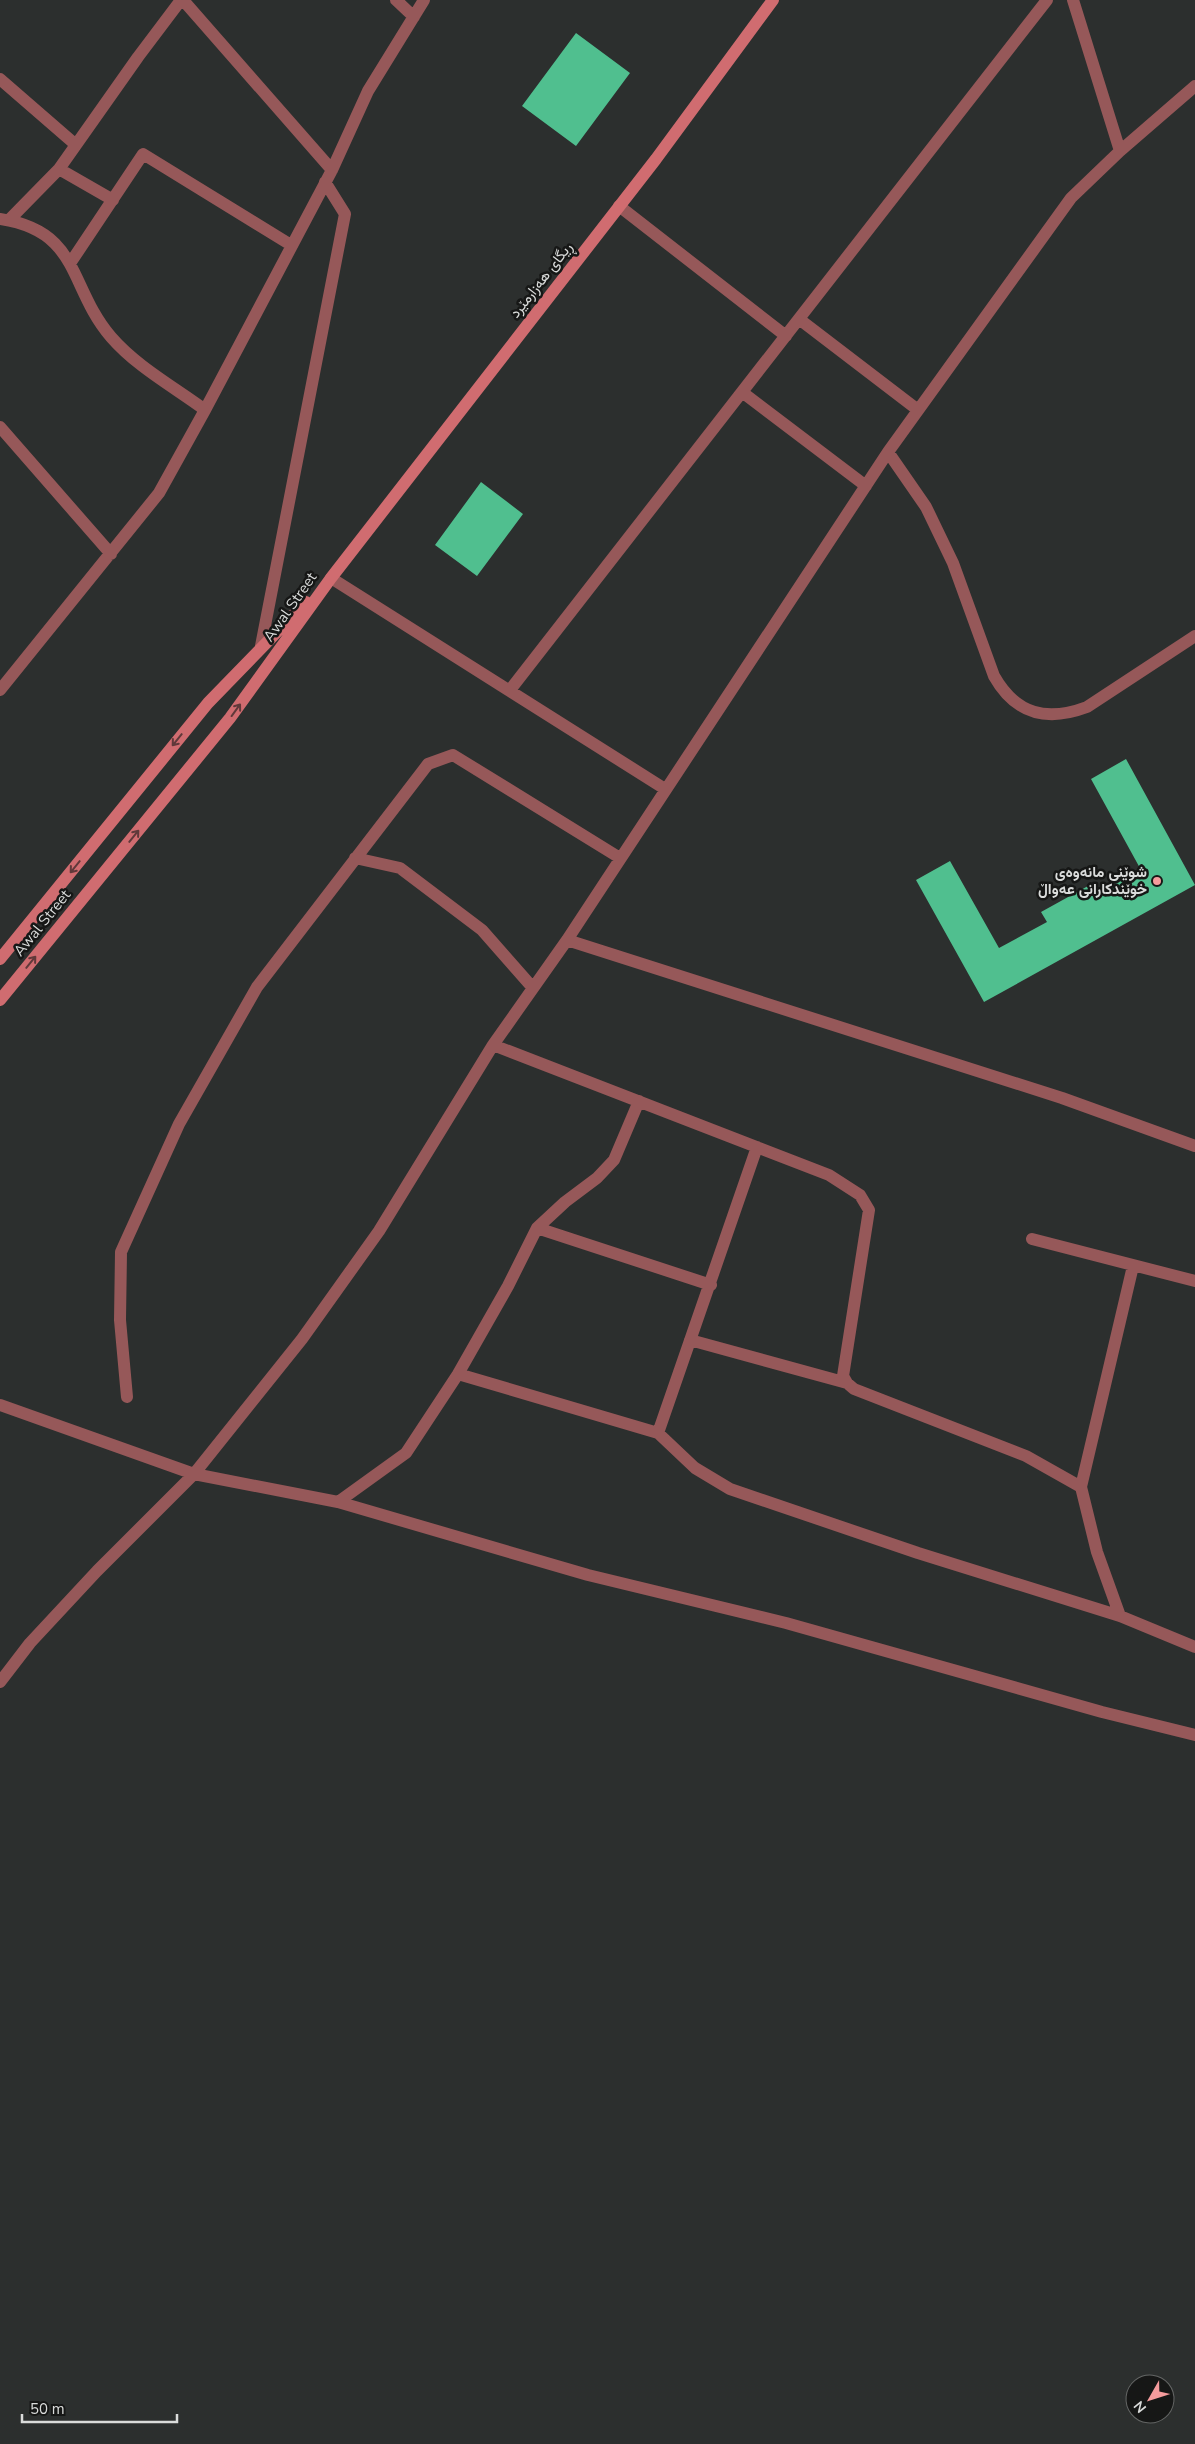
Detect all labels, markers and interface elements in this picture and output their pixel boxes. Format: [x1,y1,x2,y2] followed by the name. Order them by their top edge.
[505,238,579,323] street label: ڕیگای هەزارمێرد
[259,568,322,646] street label: Awal Street
[231,703,241,717] one-way arrow
[172,734,183,747] one-way arrow
[128,830,139,843] one-way arrow
[69,860,80,873] one-way arrow
[1038,862,1147,899] place label: شوێنی مانەوەی خوێندکارانی عەواڵ
[1151,875,1163,887] marker: شوێنی مانەوەی خوێندکارانی عەواڵ
[9,885,75,960] street label: Awal Street
[25,956,36,969] one-way arrow
[1125,2374,1175,2424] north arrow
[22,2392,178,2424] scale bar
[1130,2397,1151,2417] text: N
[30,2399,65,2419] text: 50 m

